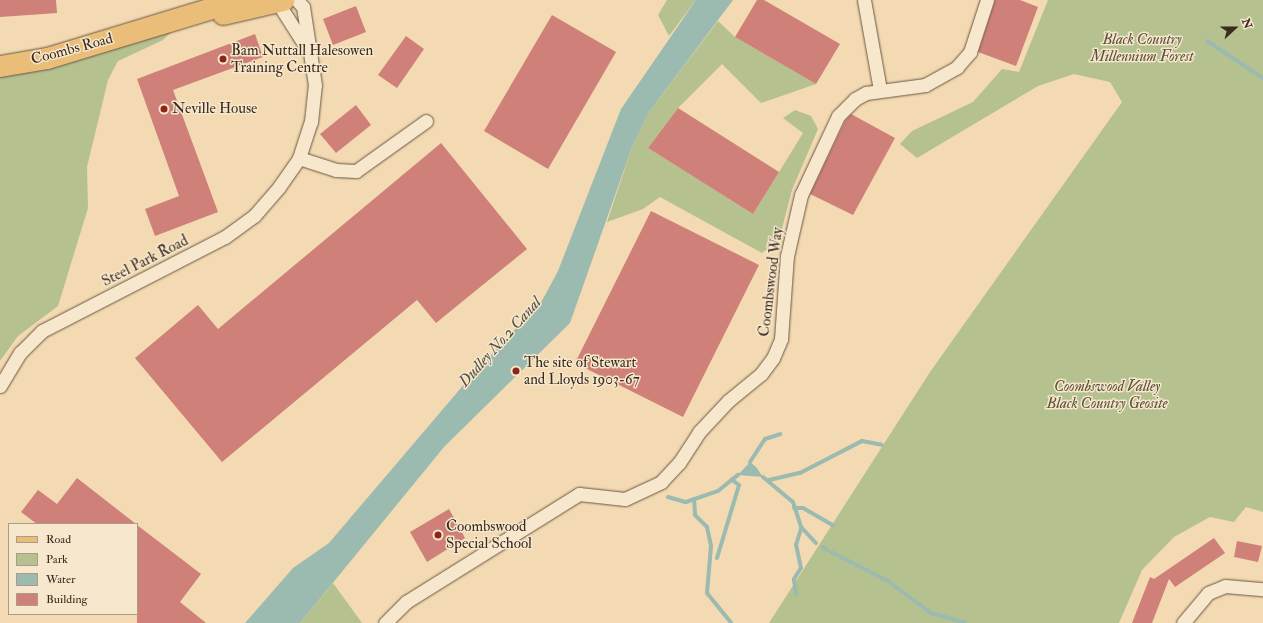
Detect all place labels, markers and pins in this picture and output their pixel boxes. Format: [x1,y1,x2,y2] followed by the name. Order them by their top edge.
[231,41,373,76] place label: Bam Nuttall Halesowen Training Centre
[218,54,228,64] marker: Bam Nuttall Halesowen Training Centre
[172,100,257,118] place label: Neville House
[159,104,169,114] marker: Neville House
[524,353,640,388] place label: The site of Stewart and Lloyds 1903-67
[511,366,521,376] marker: The site of Stewart and Lloyds 1903-67
[446,517,532,552] place label: Coombswood Special School
[433,530,443,540] marker: Coombswood Special School

